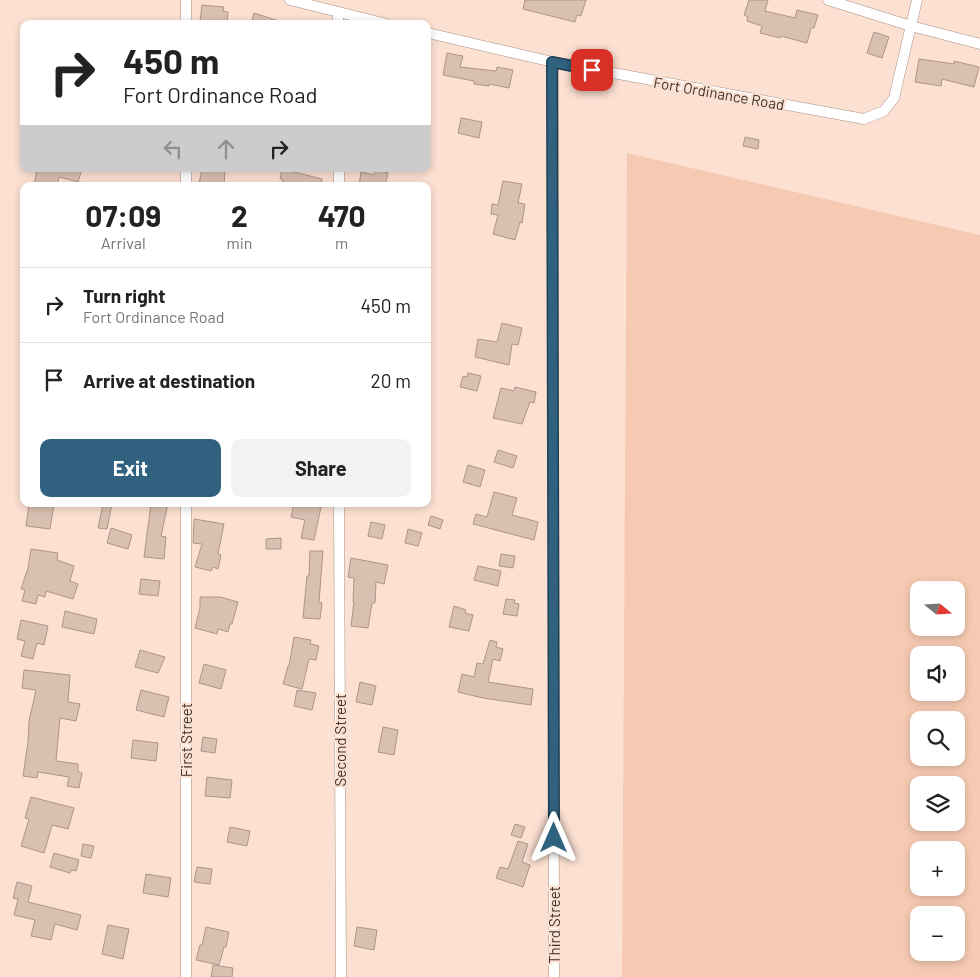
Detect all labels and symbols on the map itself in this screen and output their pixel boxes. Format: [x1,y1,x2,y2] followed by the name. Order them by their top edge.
[571,49,613,91] pin
[652,73,786,113] street label: Fort Ordinance Road
[910,581,965,636] north arrow
[331,694,349,786] street label: Second Street
[177,703,195,777] street label: First Street
[527,811,579,863] position arrow
[545,886,563,964] street label: Third Street

